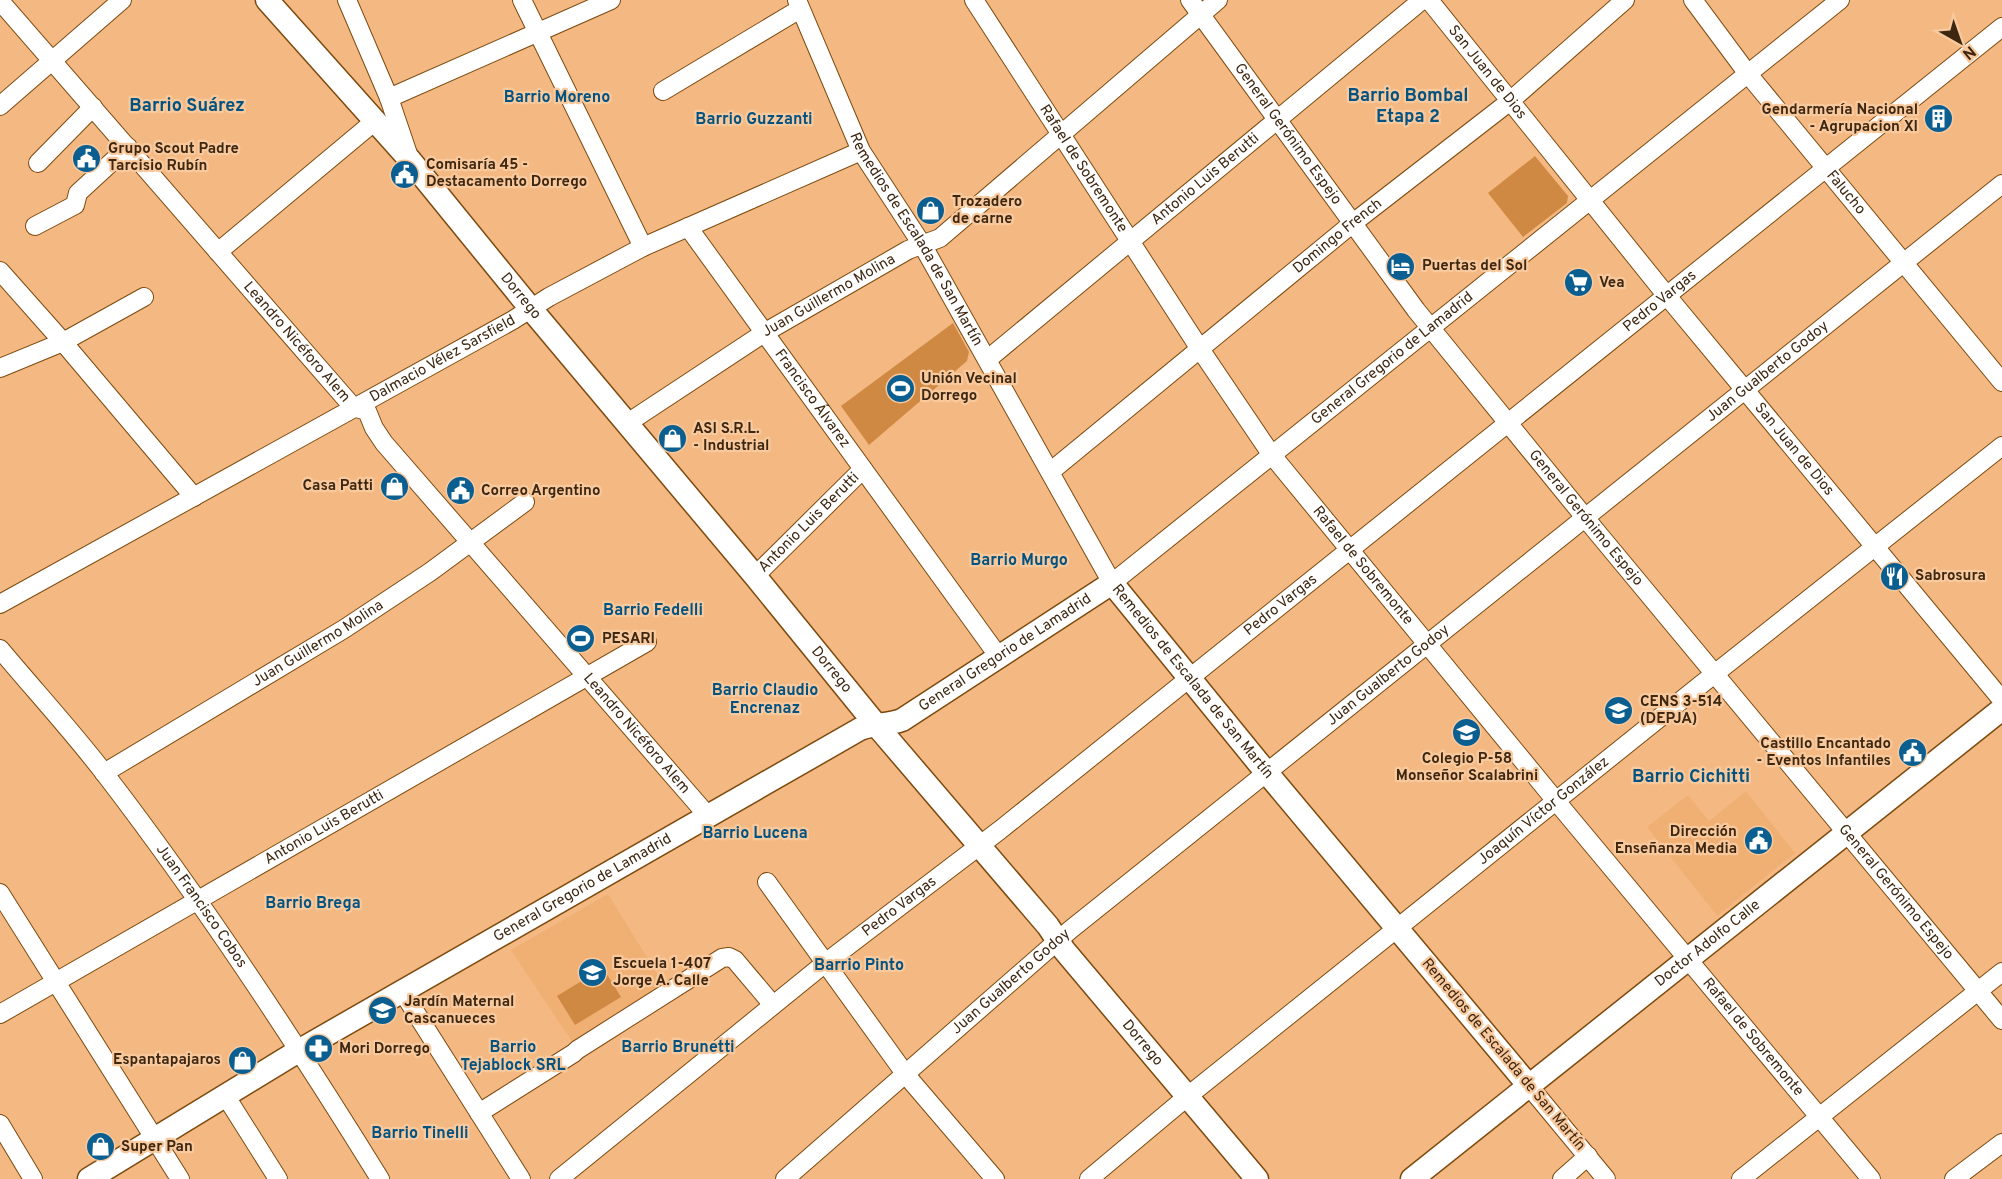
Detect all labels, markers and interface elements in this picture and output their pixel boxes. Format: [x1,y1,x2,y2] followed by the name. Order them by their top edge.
[1930,12,1990,72] north arrow
[1444,22,1531,123] street label: San Juan de Dios
[1958,41,1979,63] text: N
[1230,60,1346,209] street label: General Gerónimo Espejo
[1347,85,1469,129] district label: Barrio Bombal Etapa 2
[504,88,610,108] district label: Barrio Moreno
[129,95,245,118] district label: Barrio Suárez
[1035,101,1132,236] street label: Rafael de Sobremonte
[1761,101,1918,137] place label: Gendarmería Nacional - Agrupacion XI
[1923,103,1955,135] building icon: Gendarmería Nacional - Agrupacion XI
[695,110,813,130] district label: Barrio Guzzanti
[1147,129,1263,229] street label: Antonio Luis Berutti
[845,130,987,350] street label: Remedios de Escalada de San Martín
[108,140,239,176] place label: Grupo Scout Padre Tarcisio Rubín
[71,142,103,174] public building icon: Grupo Scout Padre Tarcisio Rubín
[426,156,587,192] place label: Comisaría 45 - Destacamento Dorrego
[389,158,421,190] public building icon: Comisaría 45 - Destacamento Dorrego
[1822,167,1870,219] street label: Falucho
[952,193,1022,229] place label: Trozadero de carne
[1289,194,1386,278] street label: Domingo French
[915,195,947,227] shop icon: Trozadero de carne
[759,250,899,342] street label: Juan Guillermo Molina
[1385,250,1417,282] hotel icon: Puertas del Sol
[1422,257,1527,276] place label: Puertas del Sol
[1619,266,1700,336] street label: Pedro Vargas
[1562,267,1594,299] supermarket icon: Vea
[496,269,545,323] street label: Dorrego
[1599,274,1625,293] place label: Vea
[239,278,354,406] street label: Leandro Nicéforo Alem
[1307,288,1477,429] street label: General Gregorio de Lamadrid
[366,311,519,407] street label: Dalmacio Vélez Sarsfield
[1702,317,1833,426] street label: Juan Gualberto Godoy
[770,346,854,452] street label: Francisco Álvarez
[921,370,1017,406] place label: Unión Vecinal Dorrego
[884,372,916,404] sports icon: Unión Vecinal Dorrego
[1750,399,1838,500] street label: San Juan de Dios
[693,420,769,456] place label: ASI S.R.L. - Industrial
[656,422,688,454] shop icon: ASI S.R.L. - Industrial
[1524,446,1647,590] street label: General Gerónimo Espejo
[754,468,864,577] street label: Antonio Luis Berutti
[378,470,410,502] shop icon: Casa Patti
[444,475,476,507] public building icon: Correo Argentino
[303,477,373,496] place label: Casa Patti
[481,482,601,501] place label: Correo Argentino
[1308,502,1417,629] street label: Rafael de Sobremonte
[970,551,1068,571] district label: Barrio Murgo
[1878,560,1910,592] restaurant icon: Sabrosura
[1915,567,1986,586] place label: Sabrosura
[1240,570,1321,640] street label: Pedro Vargas
[1107,581,1278,783] street label: Remedios de Escalada de San Martín
[915,589,1095,716] street label: General Gregorio de Lamadrid
[249,596,387,691] street label: Juan Guillermo Molina
[603,601,703,621] district label: Barrio Fedelli
[1323,621,1453,730] street label: Juan Gualberto Godoy
[565,623,597,655] sports icon: PESARI
[602,630,655,649] place label: PESARI
[807,643,856,697] street label: Dorrego
[579,669,694,798] street label: Leandro Nicéforo Alem
[712,681,818,719] district label: Barrio Claudio Encrenaz
[1640,693,1722,729] place label: CENS 3-514 (DEPJA)
[1603,695,1635,727] school or university icon: CENS 3-514 (DEPJA)
[1451,716,1483,748] school or university icon: Colegio P-58 Monseñor Scalabrini
[1756,735,1891,771] place label: Castillo Encantado - Eventos Infantiles
[1896,737,1928,769] public building icon: Castillo Encantado - Eventos Infantiles
[1396,750,1538,786] place label: Colegio P-58 Monseñor Scalabrini
[1474,752,1613,869] street label: Joaquín Víctor González
[1632,766,1750,789] district label: Barrio Cichitti
[261,786,387,869] street label: Antonio Luis Berutti
[1834,820,1958,964] street label: General Gerónimo Espejo
[1615,823,1737,859] place label: Dirección Enseñanza Media
[702,824,808,844] district label: Barrio Lucena
[1742,825,1774,857] public building icon: Dirección Enseñanza Media
[490,829,675,947] street label: General Gregorio de Lamadrid
[152,841,251,972] street label: Juan Francisco Cobos
[858,872,940,941] street label: Pedro Vargas
[265,894,361,914] district label: Barrio Brega
[1651,896,1764,991] street label: Doctor Adolfo Calle
[948,925,1074,1039] street label: Juan Gualberto Godoy
[613,955,711,991] place label: Escuela 1-407 Jorge A. Calle
[1417,955,1589,1155] street label: Remedios de Escalada de San Martín
[814,956,904,976] district label: Barrio Pinto
[576,957,608,989] school or university icon: Escuela 1-407 Jorge A. Calle
[1698,974,1808,1100] street label: Rafael de Sobremonte
[404,993,514,1029] place label: Jardín Maternal Cascanueces
[367,995,399,1027] school or university icon: Jardín Maternal Cascanueces
[1117,1016,1167,1070] street label: Dorrego
[302,1033,334,1065] pharmacy icon: Mori Dorrego
[460,1038,566,1076] district label: Barrio Tejablock SRL
[621,1038,735,1058] district label: Barrio Brunetti
[339,1040,430,1059] place label: Mori Dorrego
[226,1044,258,1076] shop icon: Espantapajaros
[113,1051,221,1070] place label: Espantapajaros
[371,1124,469,1144] district label: Barrio Tinelli
[84,1131,116,1163] shop icon: Super Pan
[121,1138,193,1157] place label: Super Pan

